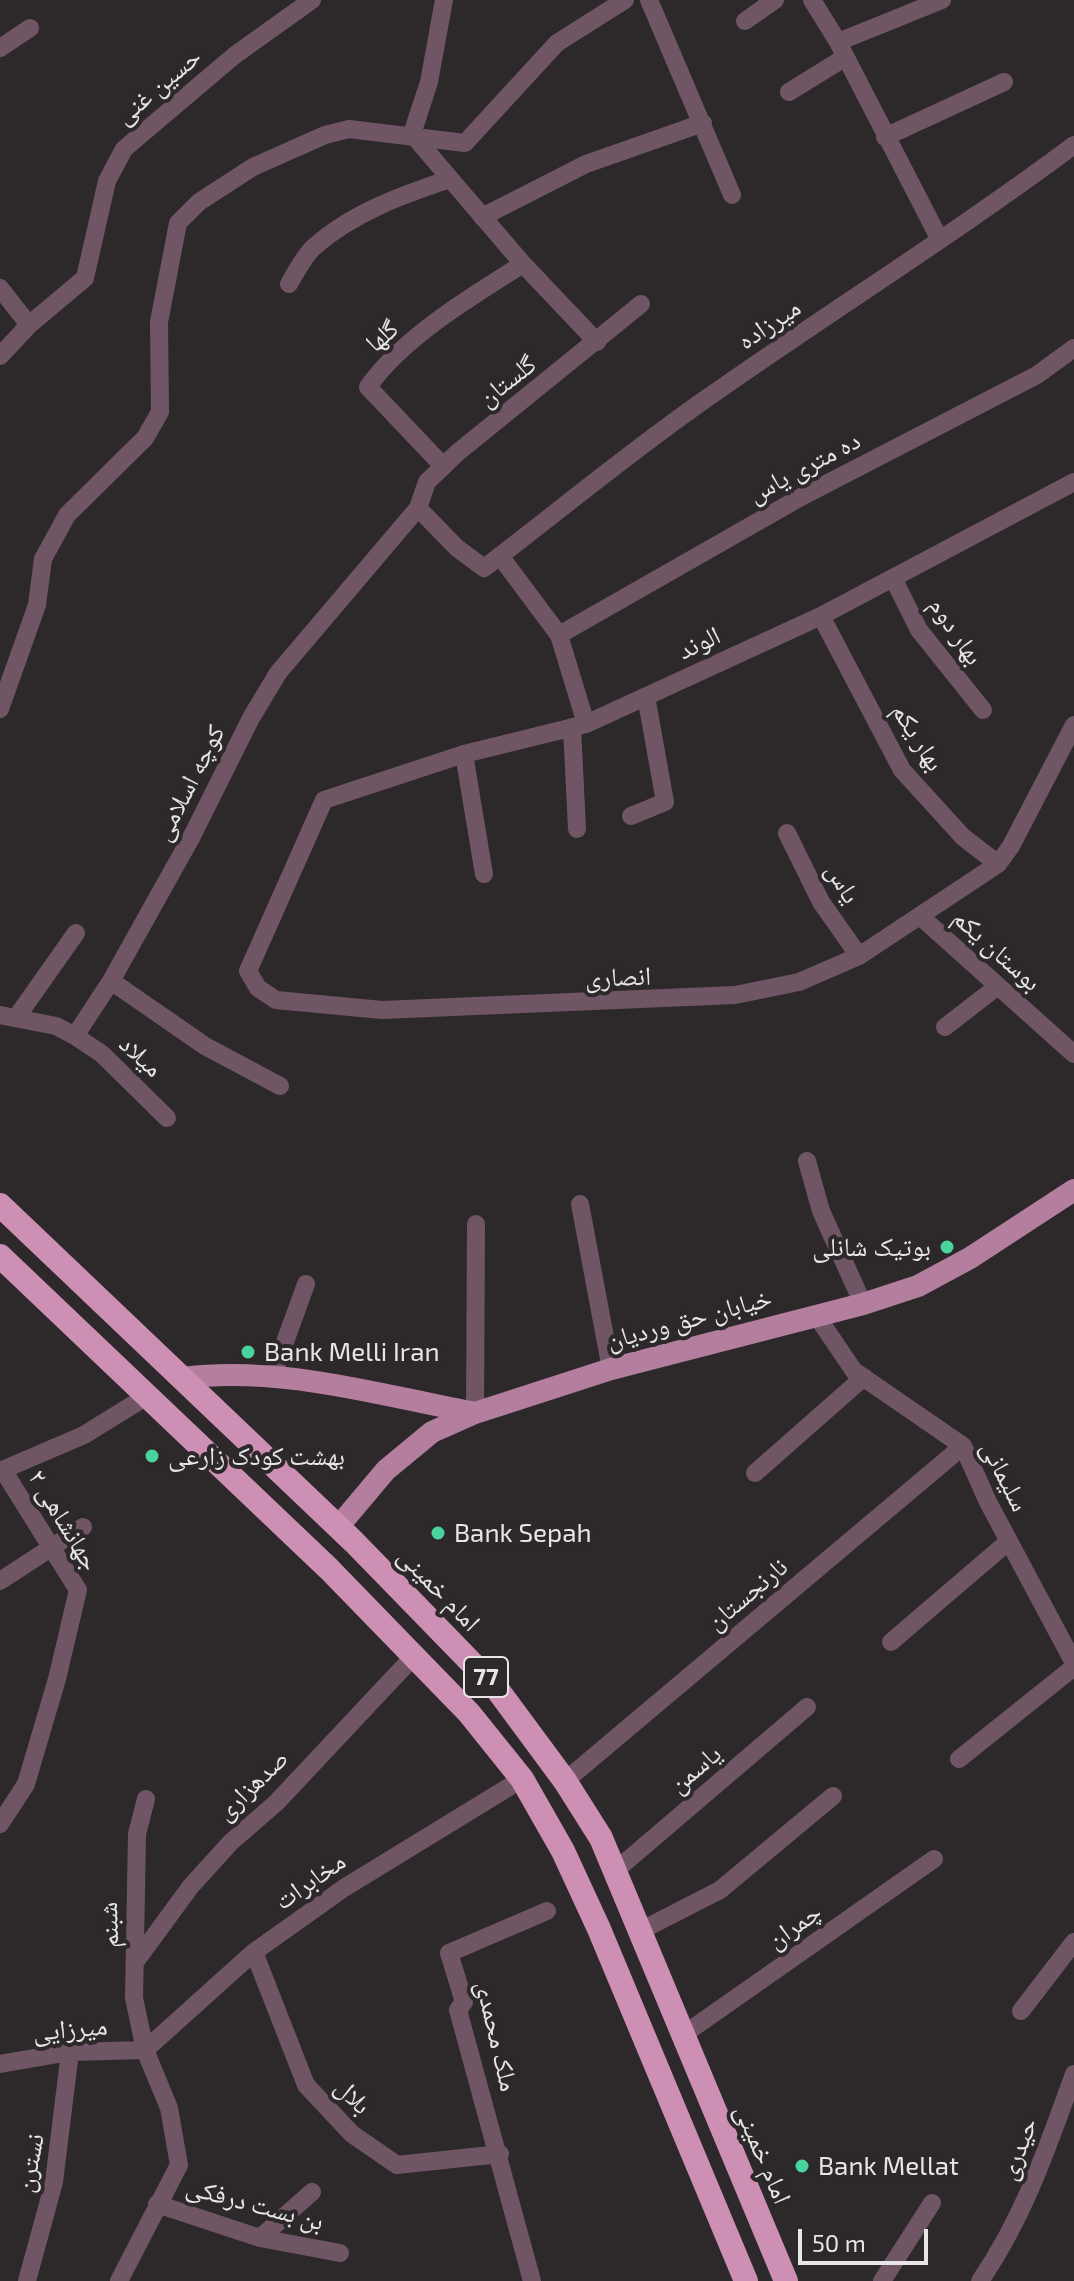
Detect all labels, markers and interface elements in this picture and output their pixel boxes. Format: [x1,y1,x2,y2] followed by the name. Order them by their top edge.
[109,41,207,131] street label: حسین غنی
[732,292,806,356] street label: میرزاده
[359,313,405,359] street label: گلها
[472,349,542,413] street label: گلستان
[743,424,865,510] street label: ده متری یاس
[922,591,990,671] street label: بهار دوم
[673,620,725,666] street label: الوند
[885,697,951,777] street label: بهار یکم
[147,720,231,846] street label: کوچه اسلامی
[819,857,867,909] street label: یاس
[946,902,1048,998] street label: بوستان یکم
[584,960,652,994] street label: انصاری
[113,1028,169,1084] street label: میلاد
[812,1231,931,1263] place label: بوتیک شانلی
[938,1238,956,1256] marker: بوتیک شانلی
[603,1282,775,1356] street label: خیابان حق وردیان
[264,1336,440,1368] place label: Bank Melli Iran
[239,1343,257,1361] marker: Bank Melli Iran
[974,1435,1036,1517] street label: سلیمانی
[168,1440,345,1472] place label: بهشت کودک زارعی
[143,1447,161,1465] marker: بهشت کودک زارعی
[22,1464,106,1576] street label: جهانشاهی ۲
[454,1517,592,1549] place label: Bank Sepah
[429,1524,447,1542] marker: Bank Sepah
[391,1540,487,1638] street label: امام خمینی
[700,1551,794,1637] street label: نارنجستان
[464,1657,508,1697] road number: 77
[663,1738,727,1800] street label: یاسمن
[209,1743,295,1827] street label: صدهزاری
[268,1845,352,1917] street label: مخابرات
[761,1896,827,1956] street label: چمران
[93,1901,125,1949] street label: شبنم
[469,1978,525,2094] street label: ملک محمدی
[31,2010,109,2048] street label: میرزایی
[328,2071,378,2121] street label: بلال
[728,2099,798,2209] street label: امام خمینی
[992,2113,1044,2185] street label: حیدری
[9,2131,51,2195] street label: نسترن
[818,2150,959,2182] place label: Bank Mellat
[793,2157,811,2175] marker: Bank Mellat
[183,2171,327,2237] street label: بن بست درفکی
[802,2213,932,2263] scale bar
[812,2228,866,2257] text: 50 m

